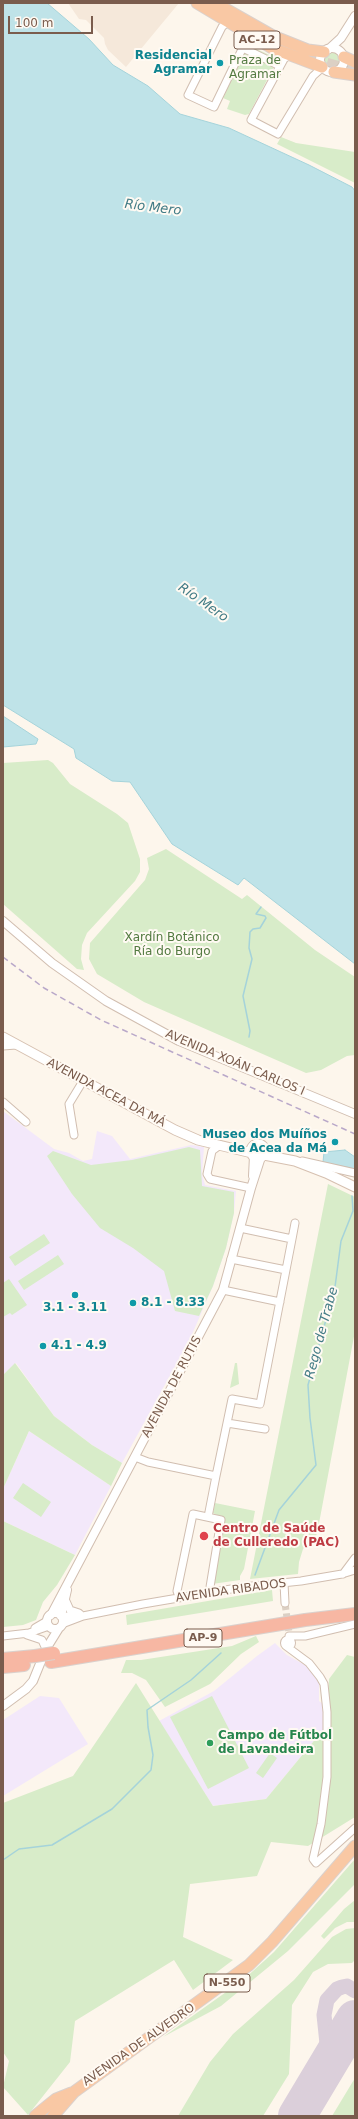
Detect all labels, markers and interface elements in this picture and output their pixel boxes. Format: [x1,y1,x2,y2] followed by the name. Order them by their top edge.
[10,8,95,34] scale bar
[15,16,53,30] text: 100 m
[234,31,280,49] road number: AC-12
[135,49,212,77] place label: Residencial Agramar
[229,54,281,82] park label: Praza de Agramar
[215,58,225,68] marker: Residencial Agramar
[124,197,182,219] water label: Río Mero
[175,580,231,626] water label: Río Mero
[124,931,220,959] park label: Xardín Botánico Ría do Burgo
[163,1027,307,1099] street label: AVENIDA XOÁN CARLOS I
[44,1056,168,1130] street label: AVENIDA ACEA DA MÁ
[202,1128,327,1156] place label: Museo dos Muíños de Acea da Má
[330,1137,340,1147] marker: Museo dos Muíños de Acea da Má
[302,1285,342,1381] water label: Rego de Trabe
[70,1290,80,1300] marker: 3.1 - 3.11
[141,1296,205,1310] place label: 8.1 - 8.33
[128,1298,138,1308] marker: 8.1 - 8.33
[43,1301,107,1315] place label: 3.1 - 3.11
[139,1334,205,1440] street label: AVENIDA DE RUTIS
[51,1339,107,1353] place label: 4.1 - 4.9
[38,1341,48,1351] marker: 4.1 - 4.9
[213,1522,339,1550] place label: Centro de Saúde de Culleredo (PAC)
[198,1530,210,1542] marker: Centro de Saúde de Culleredo (PAC)
[175,1576,287,1606] street label: AVENIDA RIBADOS
[184,1629,222,1647] road number: AP-9
[218,1729,332,1757] place label: Campo de Fútbol de Lavandeira
[205,1738,215,1748] marker: Campo de Fútbol de Lavandeira
[204,1974,250,1992] road number: N-550
[80,2001,198,2089] street label: AVENIDA DE ALVEDRO

